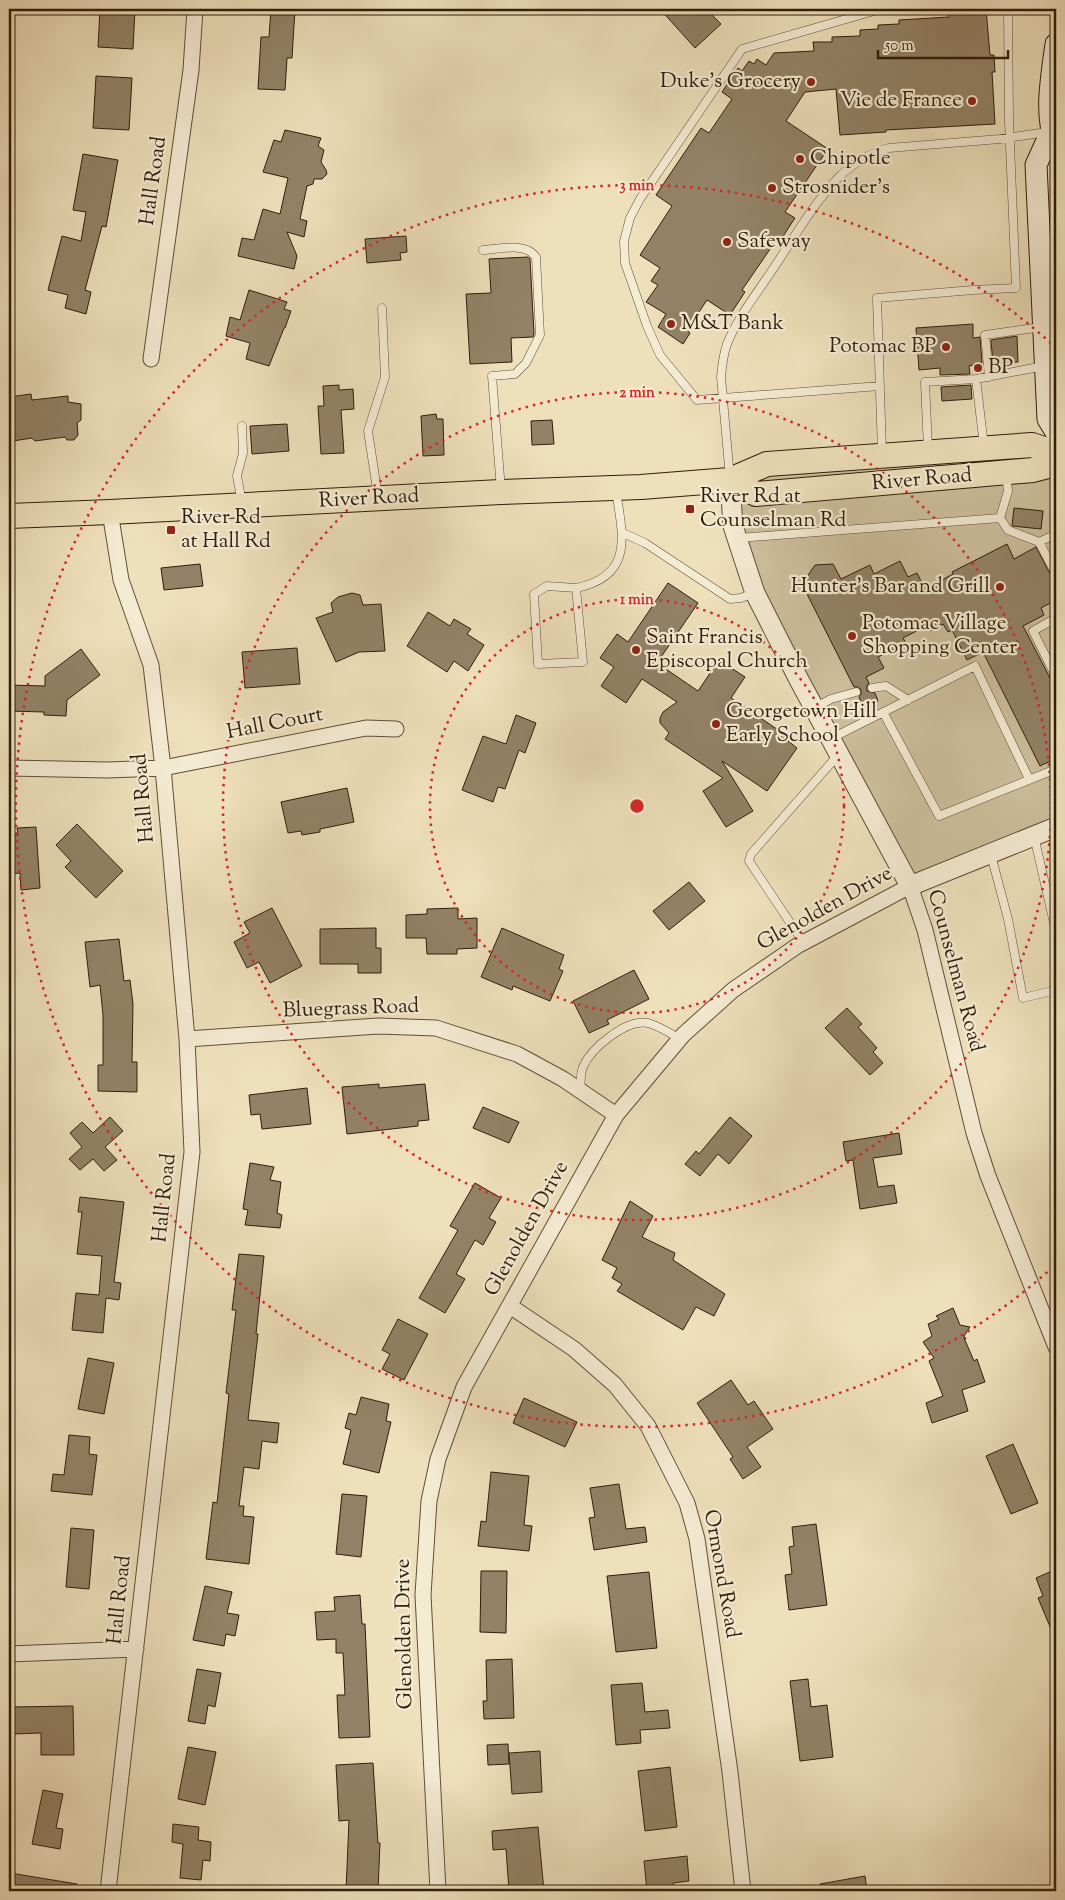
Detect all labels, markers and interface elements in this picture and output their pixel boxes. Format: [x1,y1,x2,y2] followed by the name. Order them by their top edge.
[878,28,1008,60] scale bar
[884,36,914,57] text: 50 m
[660,67,802,97] place label: Duke's Grocery
[805,76,817,88] marker: Duke's Grocery
[840,86,962,116] place label: Vie de France
[966,95,978,107] marker: Vie de France
[133,134,175,228] street label: Hall Road
[810,144,891,174] place label: Chipotle
[794,153,806,165] marker: Chipotle
[782,173,890,203] place label: Strosnider's
[620,176,655,197] text: 3 min
[766,182,778,194] marker: Strosnider's
[737,227,812,257] place label: Safeway
[721,236,733,248] marker: Safeway
[681,309,785,339] place label: M&T Bank
[665,318,677,330] marker: M&T Bank
[829,332,936,362] place label: Potomac BP
[940,341,952,353] marker: Potomac BP
[988,353,1013,383] place label: BP
[972,362,984,374] marker: BP
[619,383,655,404] text: 2 min
[871,461,974,499] street label: River Road
[318,481,420,517] street label: River Road
[700,482,847,536] place label: River Rd at Counselman Rd
[181,503,271,557] place label: River Rd at Hall Rd
[684,503,696,515] marker: River Rd at Counselman Rd
[165,524,177,536] marker: River Rd at Hall Rd
[791,572,990,602] place label: Hunter's Bar and Grill
[994,581,1006,593] marker: Hunter's Bar and Grill
[620,590,654,611] text: 1 min
[862,609,1017,663] place label: Potomac Village Shopping Center
[646,623,808,677] place label: Saint Francis Episcopal Church
[846,630,858,642] marker: Potomac Village Shopping Center
[630,644,642,656] marker: Saint Francis Episcopal Church
[726,697,877,751] place label: Georgetown Hill Early School
[224,700,326,748] street label: Hall Court
[710,718,722,730] marker: Georgetown Hill Early School
[125,752,163,844] street label: Hall Road
[628,797,646,815] centre of rings
[752,859,898,959] street label: Glenolden Drive
[919,886,991,1056] street label: Counselman Road
[282,992,420,1026] street label: Bluegrass Road
[145,1152,185,1244] street label: Hall Road
[477,1156,577,1302] street label: Glenolden Drive
[695,1507,747,1641] street label: Ormond Road
[100,1554,140,1646] street label: Hall Road
[389,1558,421,1710] street label: Glenolden Drive

